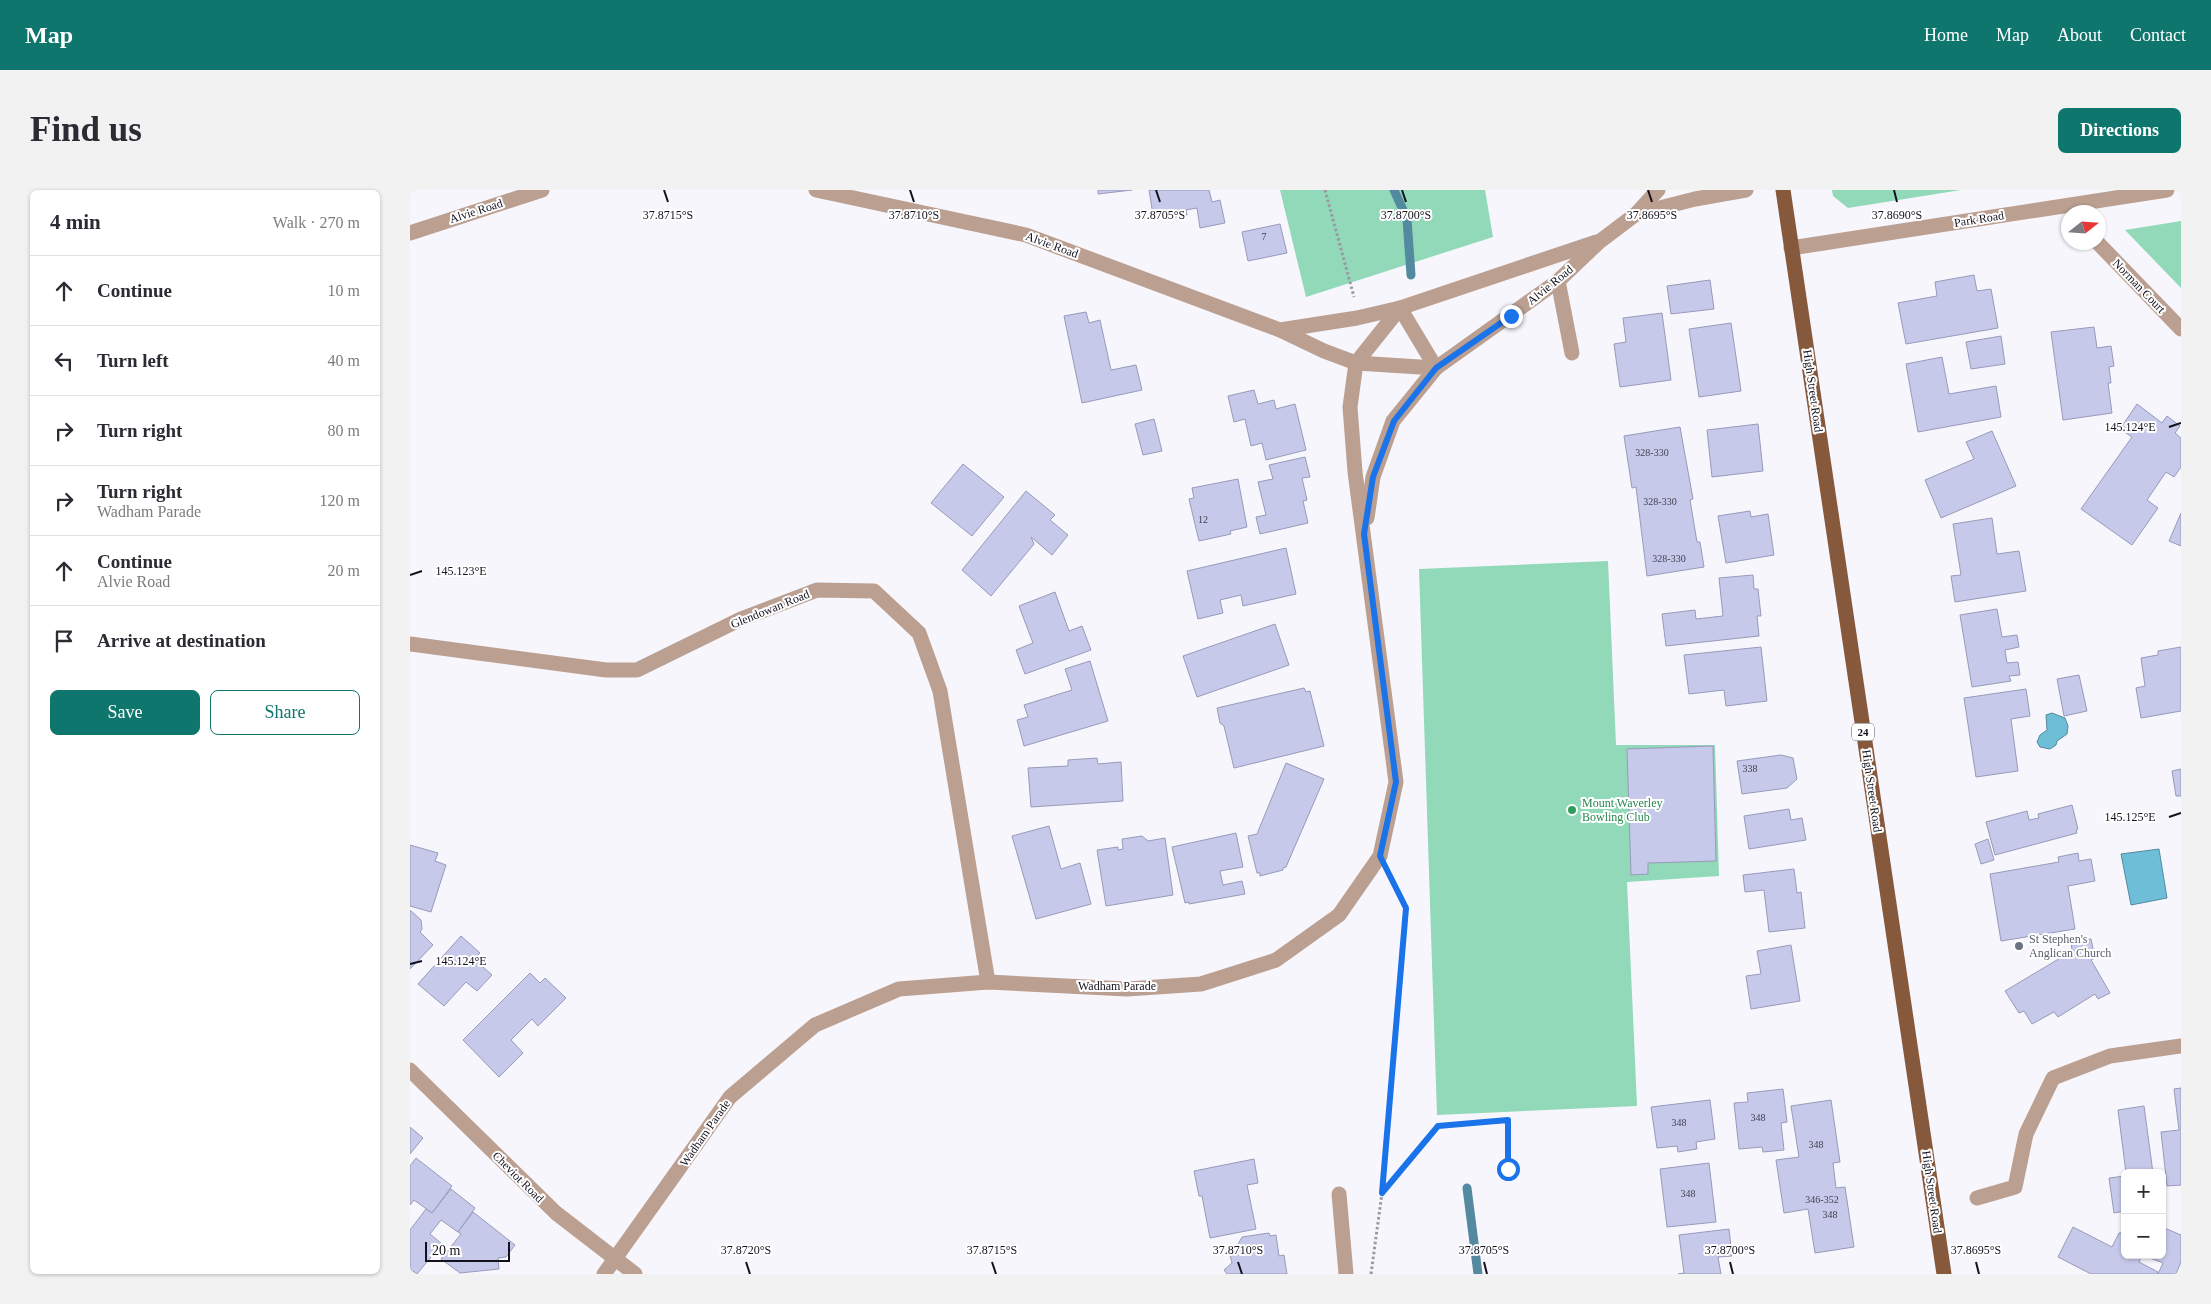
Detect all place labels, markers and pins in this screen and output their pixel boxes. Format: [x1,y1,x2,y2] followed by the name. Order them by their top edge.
[1582,796,1662,824] place label: Mount Waverley Bowling Club
[1566,804,1578,816] marker: Mount Waverley Bowling Club
[2029,932,2111,960] place label: St Stephen's Anglican Church
[2013,940,2025,952] marker: St Stephen's Anglican Church

